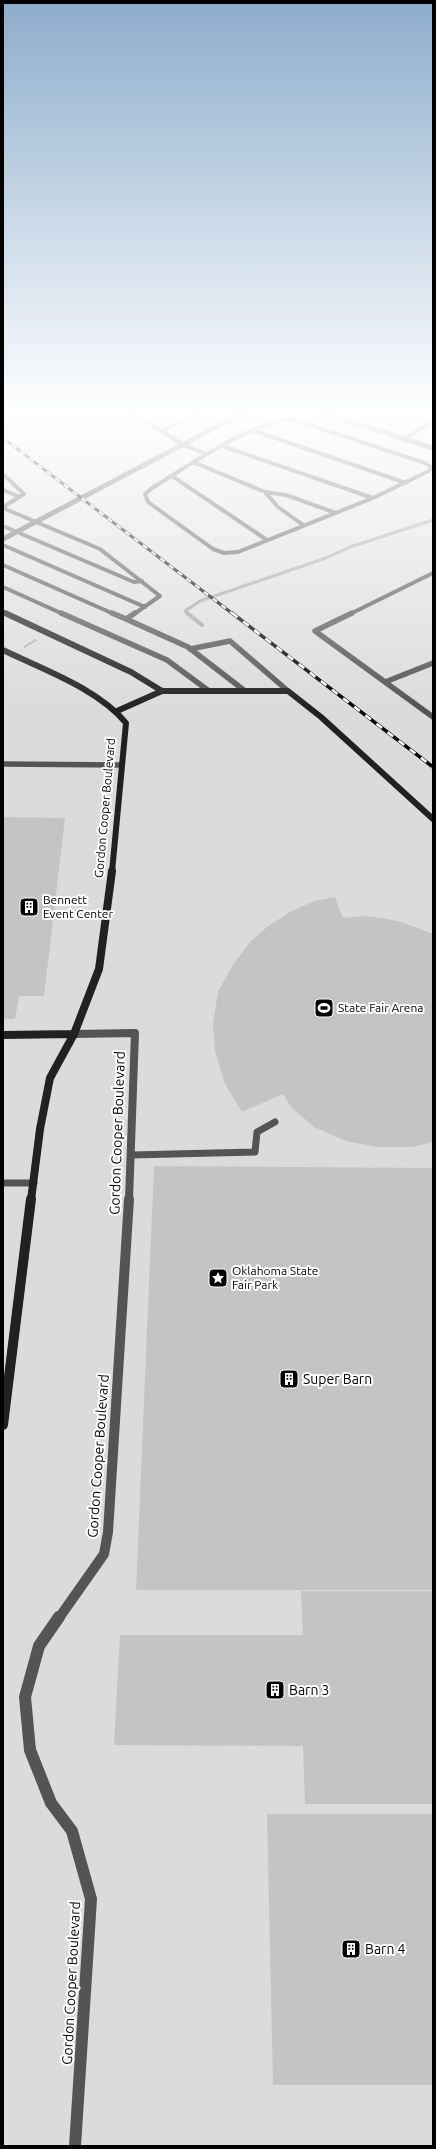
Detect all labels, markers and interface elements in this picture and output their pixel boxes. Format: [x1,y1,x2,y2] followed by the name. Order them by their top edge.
[92,738,117,878] street label: Gordon Cooper Boulevard
[43,893,113,920] place label: Bennett Event Center
[18,896,40,918] building icon: Bennett Event Center
[313,997,335,1019] sports icon: State Fair Arena
[338,1001,423,1014] place label: State Fair Arena
[106,1051,128,1215] street label: Gordon Cooper Boulevard
[232,1264,318,1291] place label: Oklahoma State Fair Park
[207,1267,229,1289] place icon: Oklahoma State Fair Park
[278,1368,300,1390] building icon: Super Barn
[303,1371,372,1387] place label: Super Barn
[84,1374,112,1538] street label: Gordon Cooper Boulevard
[264,1679,286,1701] building icon: Barn 3
[289,1682,330,1698] place label: Barn 3
[59,1901,83,2065] street label: Gordon Cooper Boulevard
[340,1938,362,1960] building icon: Barn 4
[365,1941,406,1957] place label: Barn 4

